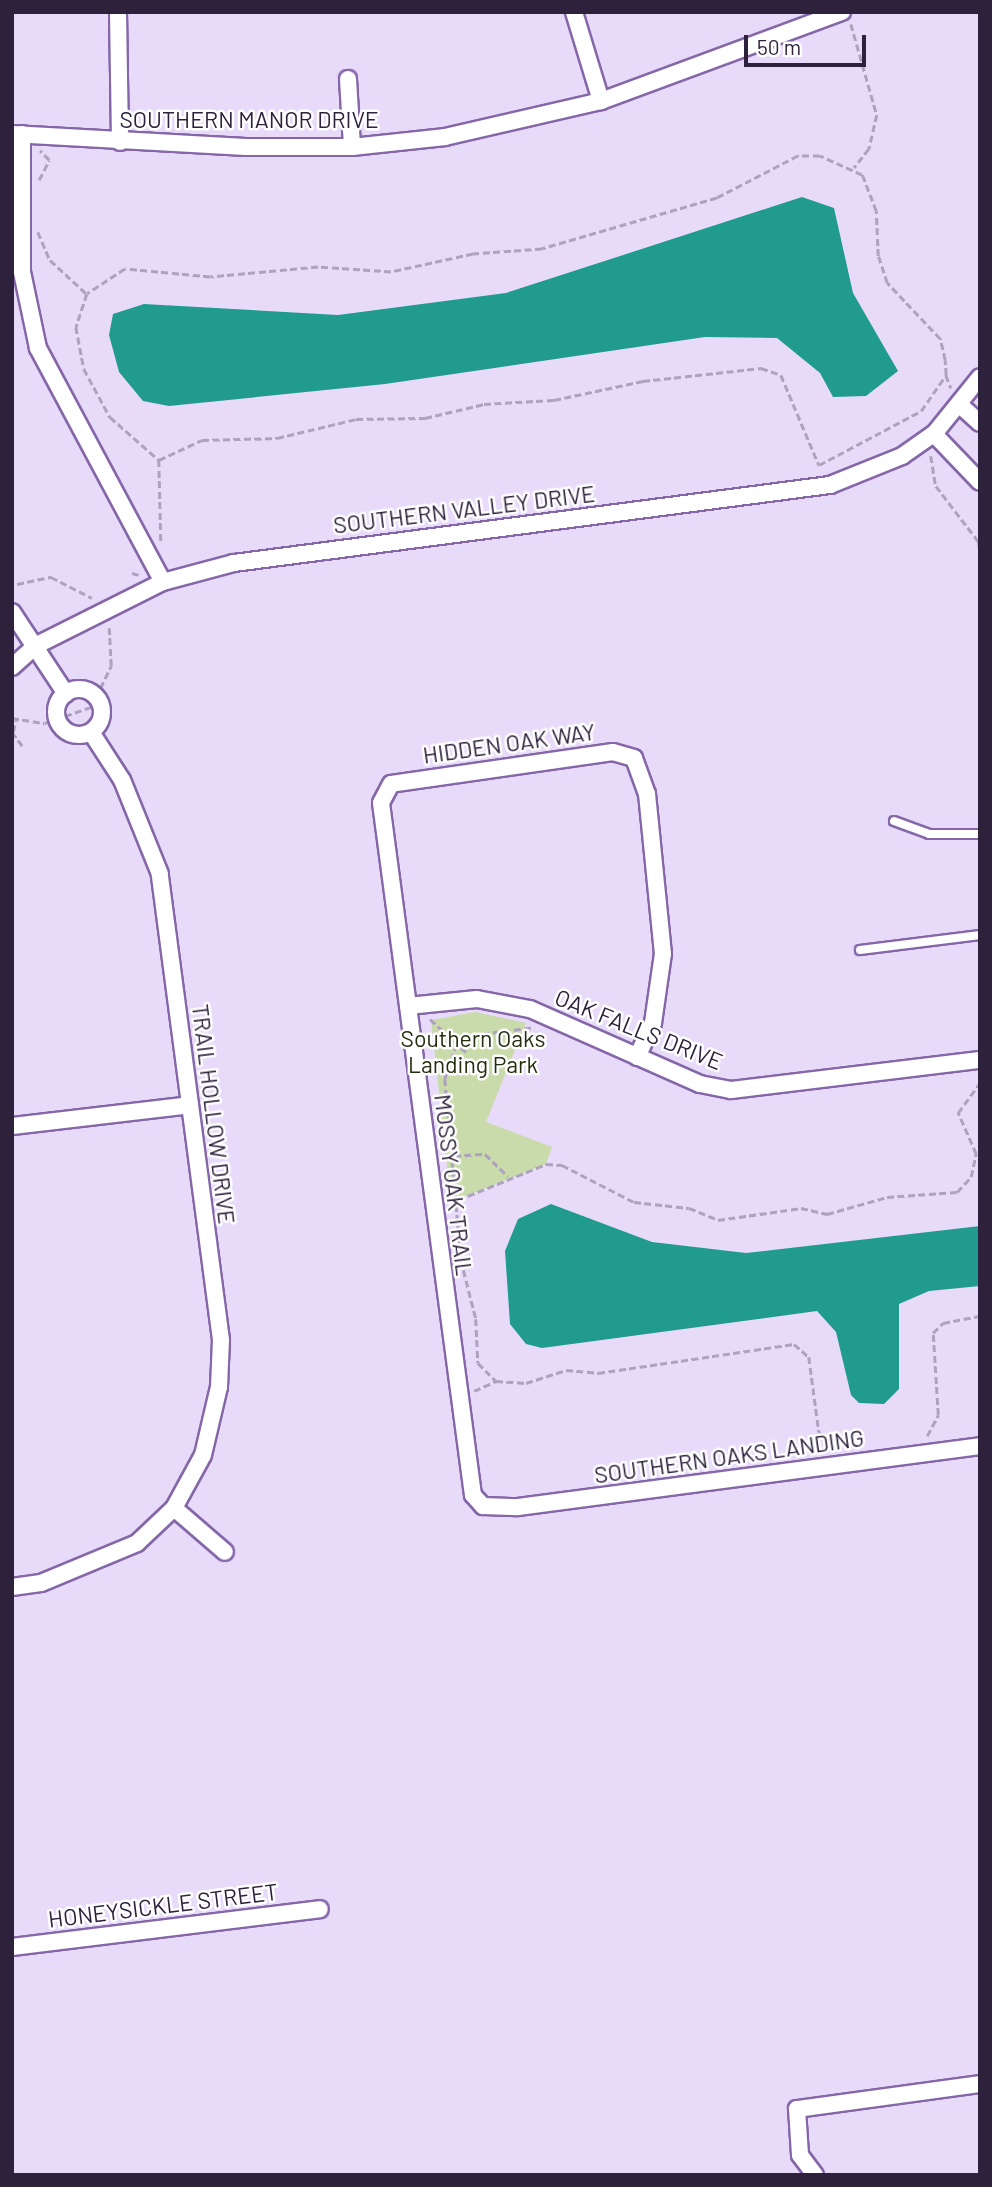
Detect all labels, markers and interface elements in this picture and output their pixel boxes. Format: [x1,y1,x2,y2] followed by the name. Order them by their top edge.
[747,21,870,65] scale bar
[757,34,801,59] text: 50 m
[119,105,379,133] street label: SOUTHERN MANOR DRIVE
[332,479,596,539] street label: SOUTHERN VALLEY DRIVE
[421,717,597,769] street label: HIDDEN OAK WAY
[551,983,727,1075] street label: OAK FALLS DRIVE
[187,1002,241,1226] street label: TRAIL HOLLOW DRIVE
[401,1024,545,1078] park label: Southern Oaks Landing Park
[429,1093,479,1277] street label: MOSSY OAK TRAIL
[592,1423,866,1489] street label: SOUTHERN OAKS LANDING
[47,1877,279,1933] street label: HONEYSICKLE STREET

